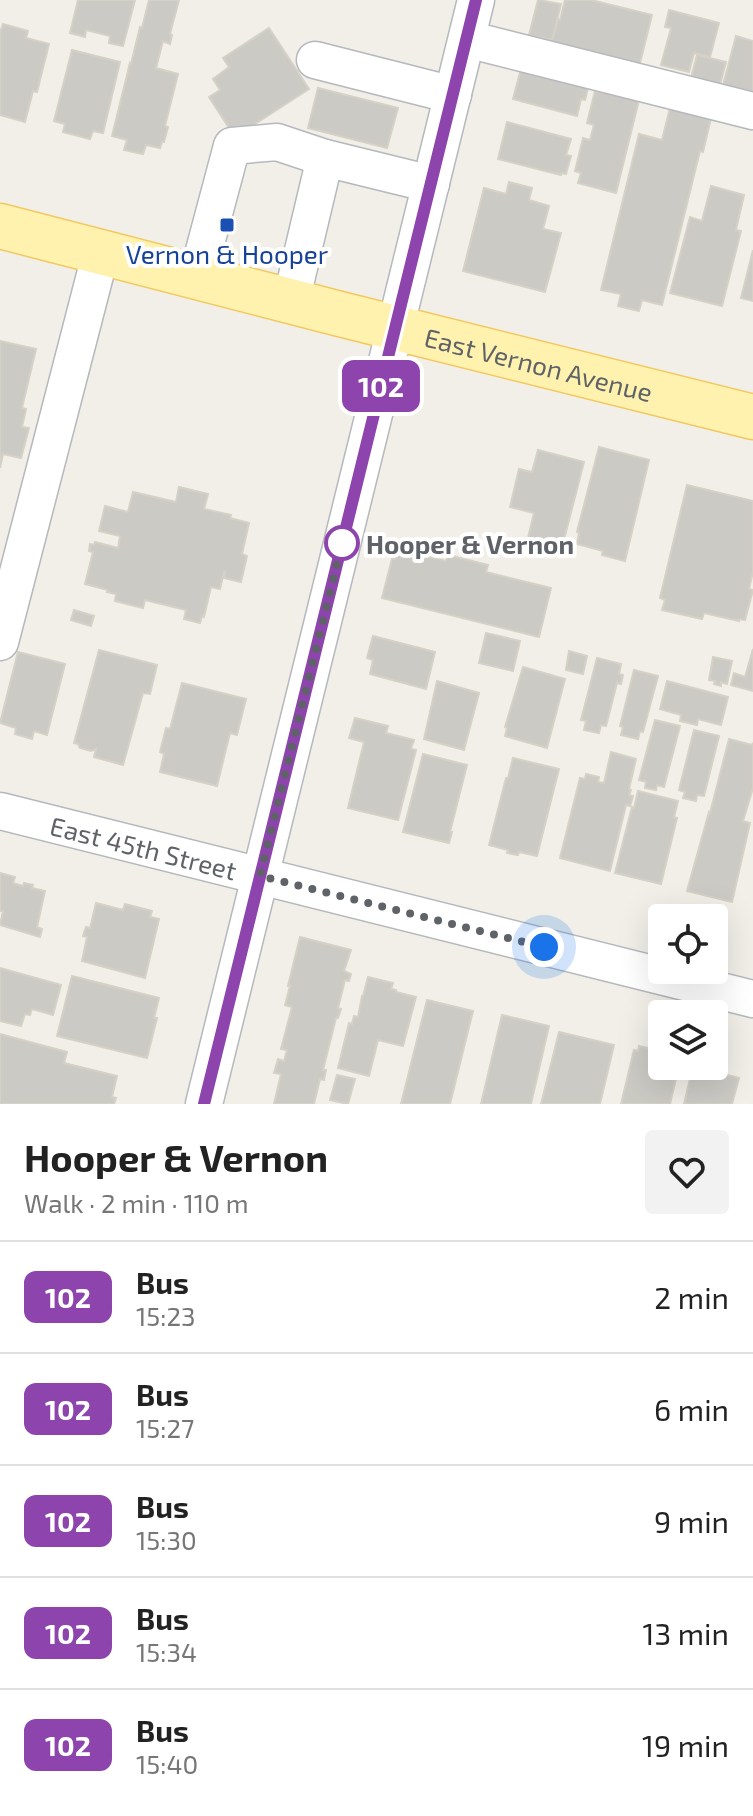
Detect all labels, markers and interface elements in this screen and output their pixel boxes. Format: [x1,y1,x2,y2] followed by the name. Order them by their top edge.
[218,216,236,234] marker: Vernon & Hooper
[126,238,328,269] place label: Vernon & Hooper
[422,320,656,407] street label: East Vernon Avenue
[335,360,427,412] line badge: 102
[358,369,404,403] text: 102
[325,526,359,560] marker: Hooper & Vernon
[366,528,574,559] place label: Hooper & Vernon
[47,809,240,885] street label: East 45th Street
[648,904,728,1080] map controls
[648,904,728,984] button: locate
[524,927,564,967] your location
[648,1000,728,1080] button: layers
[645,1130,729,1214] button: heart
[24,1134,328,1180] text: Hooper & Vernon
[24,1187,248,1218] text: Walk · 2 min · 110 m
[136,1264,189,1300] text: Bus
[654,1279,729,1315] text: 2 min
[45,1280,91,1314] text: 102
[136,1300,196,1331] text: 15:23
[136,1376,189,1412] text: Bus
[654,1391,729,1427] text: 6 min
[45,1392,91,1426] text: 102
[136,1412,194,1443] text: 15:27
[136,1488,189,1524] text: Bus
[654,1503,729,1539] text: 9 min
[45,1504,91,1538] text: 102
[136,1524,197,1555] text: 15:30
[136,1600,189,1636] text: Bus
[643,1615,729,1651] text: 13 min
[45,1616,91,1650] text: 102
[136,1636,197,1667] text: 15:34
[136,1712,189,1748] text: Bus
[642,1727,729,1763] text: 19 min
[45,1728,91,1762] text: 102
[136,1748,198,1779] text: 15:40

